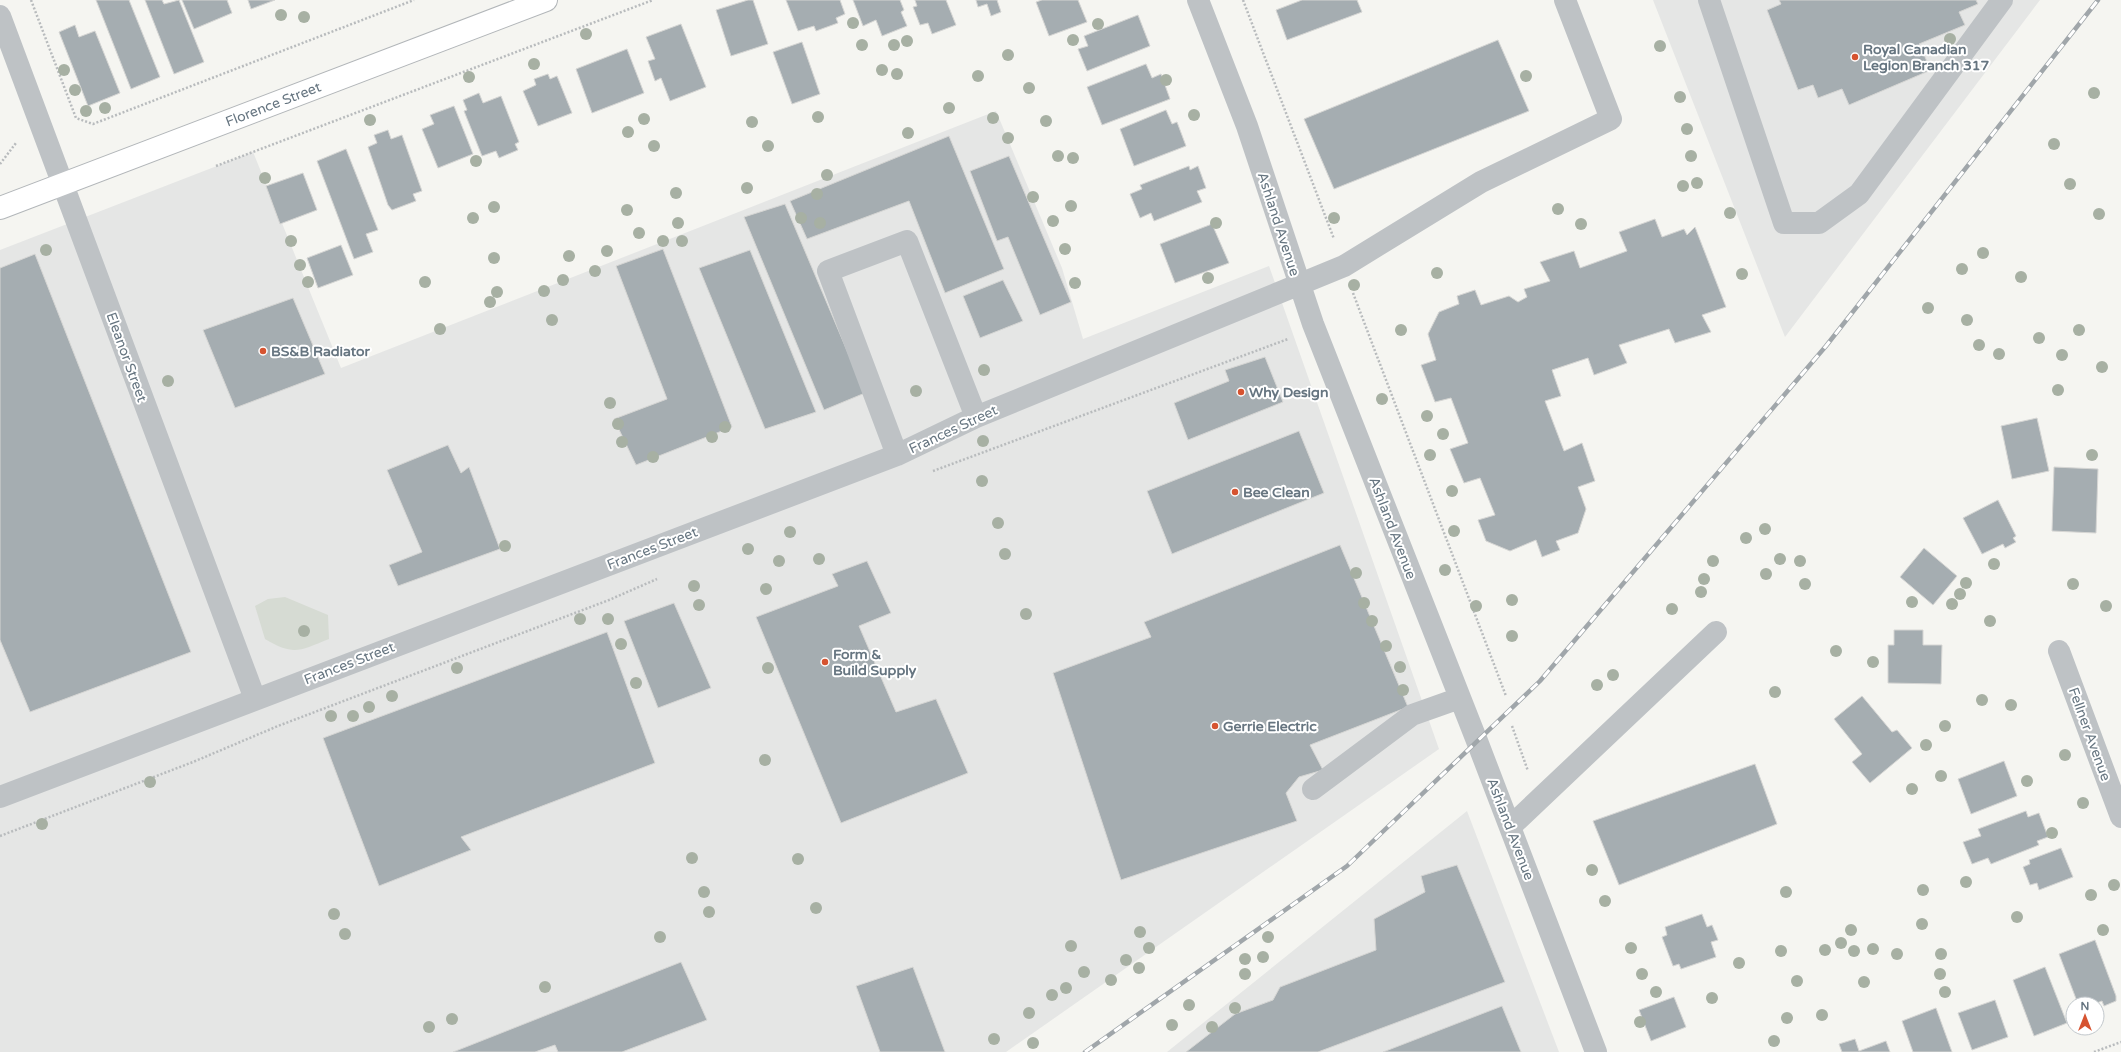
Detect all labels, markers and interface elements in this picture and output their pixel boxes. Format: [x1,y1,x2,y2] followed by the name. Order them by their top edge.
[1863,41,1990,74] place label: Royal Canadian Legion Branch 317
[1850,52,1860,62] marker: Royal Canadian Legion Branch 317
[223,78,324,130] street label: Florence Street
[1254,170,1303,278] street label: Ashland Avenue
[102,310,151,405] street label: Eleanor Street
[271,343,371,360] place label: BS&B Radiator
[258,346,268,356] marker: BS&B Radiator
[1249,384,1328,401] place label: Why Design
[1236,387,1246,397] marker: Why Design
[906,401,1001,457] street label: Frances Street
[1365,475,1420,582] street label: Ashland Avenue
[1243,484,1310,501] place label: Bee Clean
[1230,487,1240,497] marker: Bee Clean
[605,523,700,574] street label: Frances Street
[302,638,397,689] street label: Frances Street
[833,646,917,679] place label: Form & Build Supply
[820,657,830,667] marker: Form & Build Supply
[2065,685,2114,783] street label: Fellner Avenue
[1223,718,1317,735] place label: Gerrie Electric
[1210,721,1220,731] marker: Gerrie Electric
[1483,776,1538,883] street label: Ashland Avenue
[2065,996,2105,1036] north arrow
[2081,1000,2089,1013] text: N

